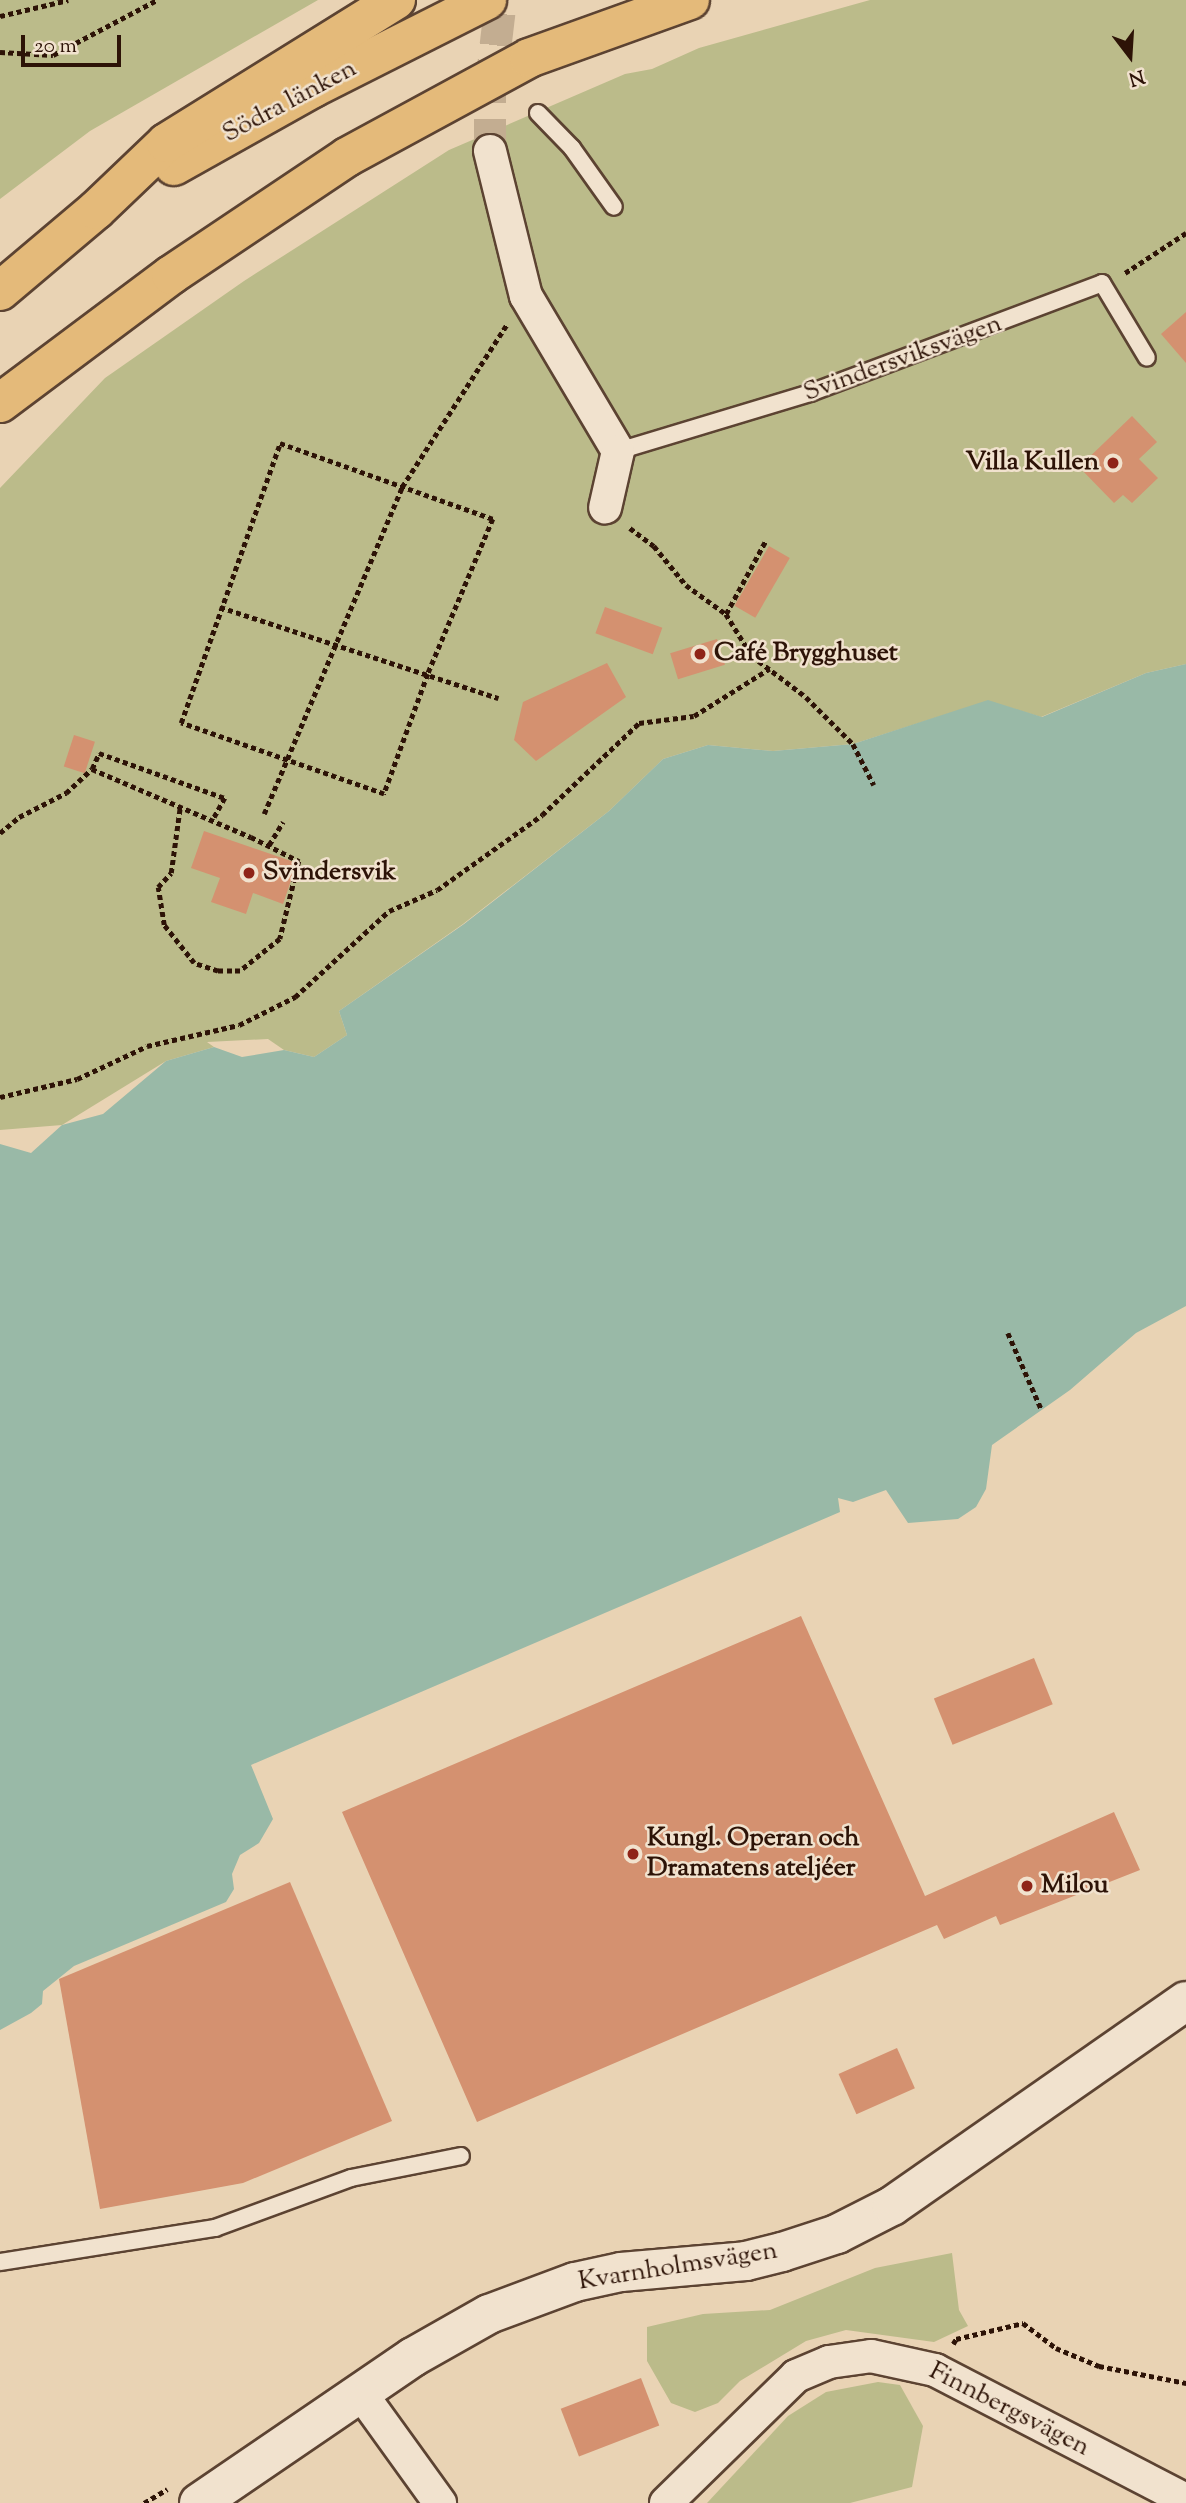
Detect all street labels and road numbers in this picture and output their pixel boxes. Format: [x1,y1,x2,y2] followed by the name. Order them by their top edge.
[218,54,362,150] street label: Södra länken
[800,309,1006,409] street label: Svindersviksvägen
[576,2236,780,2298] street label: Kvarnholmsvägen
[923,2356,1095,2464] street label: Finnbergsvägen

